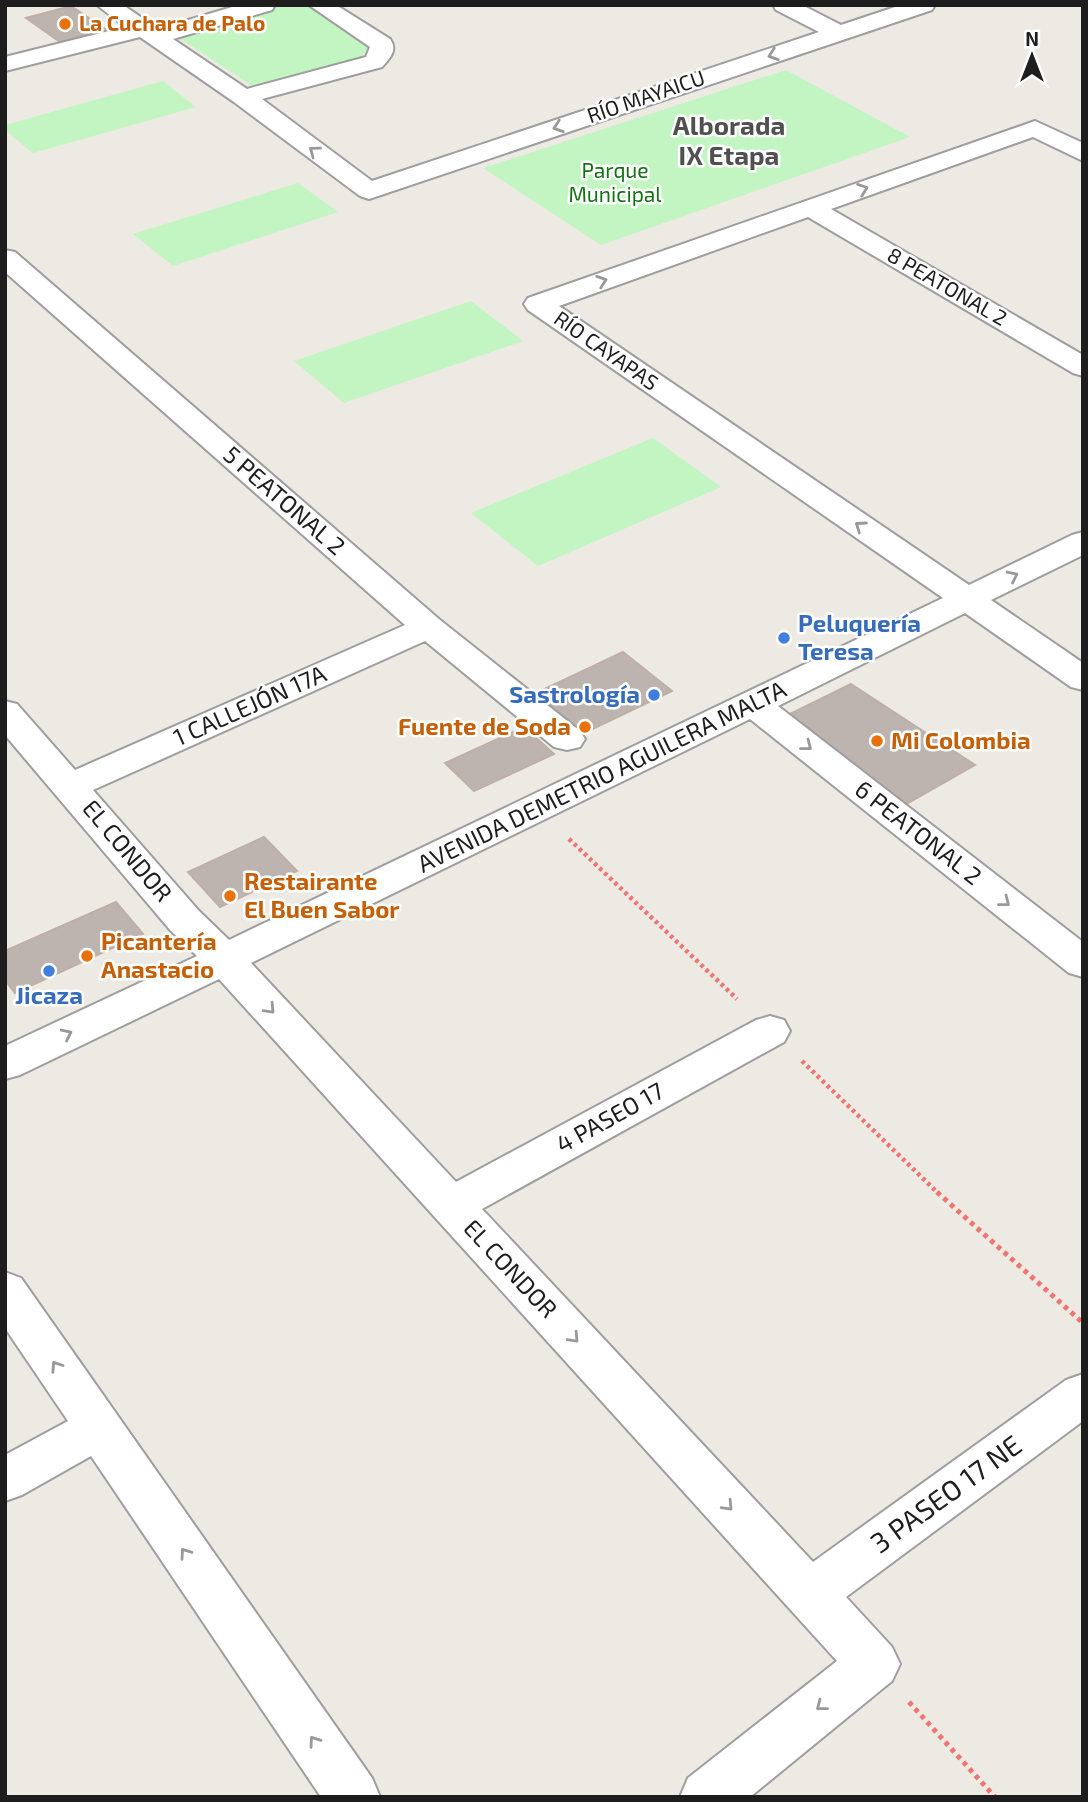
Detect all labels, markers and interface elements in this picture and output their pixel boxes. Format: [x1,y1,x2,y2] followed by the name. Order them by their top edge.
[79,10,265,35] place label: La Cuchara de Palo
[57,16,73,32] marker: La Cuchara de Palo
[997,21,1067,91] north arrow
[1025,27,1039,50] text: N
[768,46,780,61] one-way arrow
[583,64,708,127] street label: RÍO MAYAICU
[673,109,785,170] district label: Alborada IX Etapa
[552,119,564,134] one-way arrow
[309,146,322,159] one-way arrow
[568,157,662,206] park label: Parque Municipal
[857,183,869,197] one-way arrow
[883,241,1012,330] street label: 8 PEATONAL 2
[596,275,608,289] one-way arrow
[550,305,664,395] street label: RÍO CAYAPAS
[218,439,352,560] street label: 5 PEATONAL 2
[855,522,868,534] one-way arrow
[1006,571,1018,585] one-way arrow
[798,608,921,665] place label: Peluquería Teresa
[776,630,792,646] marker: Peluquería Teresa
[169,658,330,751] street label: 1 CALLEJÓN 17A
[412,674,790,878] street label: AVENIDA DEMETRIO AGUILERA MALTA
[509,679,640,708] place label: Sastrología
[646,687,662,703] marker: Sastrología
[398,711,571,740] place label: Fuente de Soda
[577,719,593,735] marker: Fuente de Soda
[891,725,1031,754] place label: Mi Colombia
[869,733,885,749] marker: Mi Colombia
[799,737,812,750] one-way arrow
[850,774,988,890] street label: 6 PEATONAL 2
[77,793,179,907] street label: EL CONDOR
[244,866,400,923] place label: Restairante El Buen Sabor
[222,888,238,904] marker: Restairante El Buen Sabor
[998,893,1010,906] one-way arrow
[101,926,217,983] place label: Picantería Anastacio
[79,948,95,964] marker: Picantería Anastacio
[41,963,57,979] marker: Jicaza
[15,980,83,1009] place label: Jicaza
[262,1001,274,1014] one-way arrow
[60,1029,72,1043] one-way arrow
[550,1075,668,1158] street label: 4 PASEO 17
[458,1213,564,1323] street label: EL CONDOR
[566,1330,578,1343] one-way arrow
[52,1361,64,1374] one-way arrow
[863,1427,1027,1559] street label: 3 PASEO 17 NE
[720,1498,732,1511] one-way arrow
[180,1548,193,1561] one-way arrow
[816,1698,828,1711] one-way arrow
[310,1736,322,1749] one-way arrow

